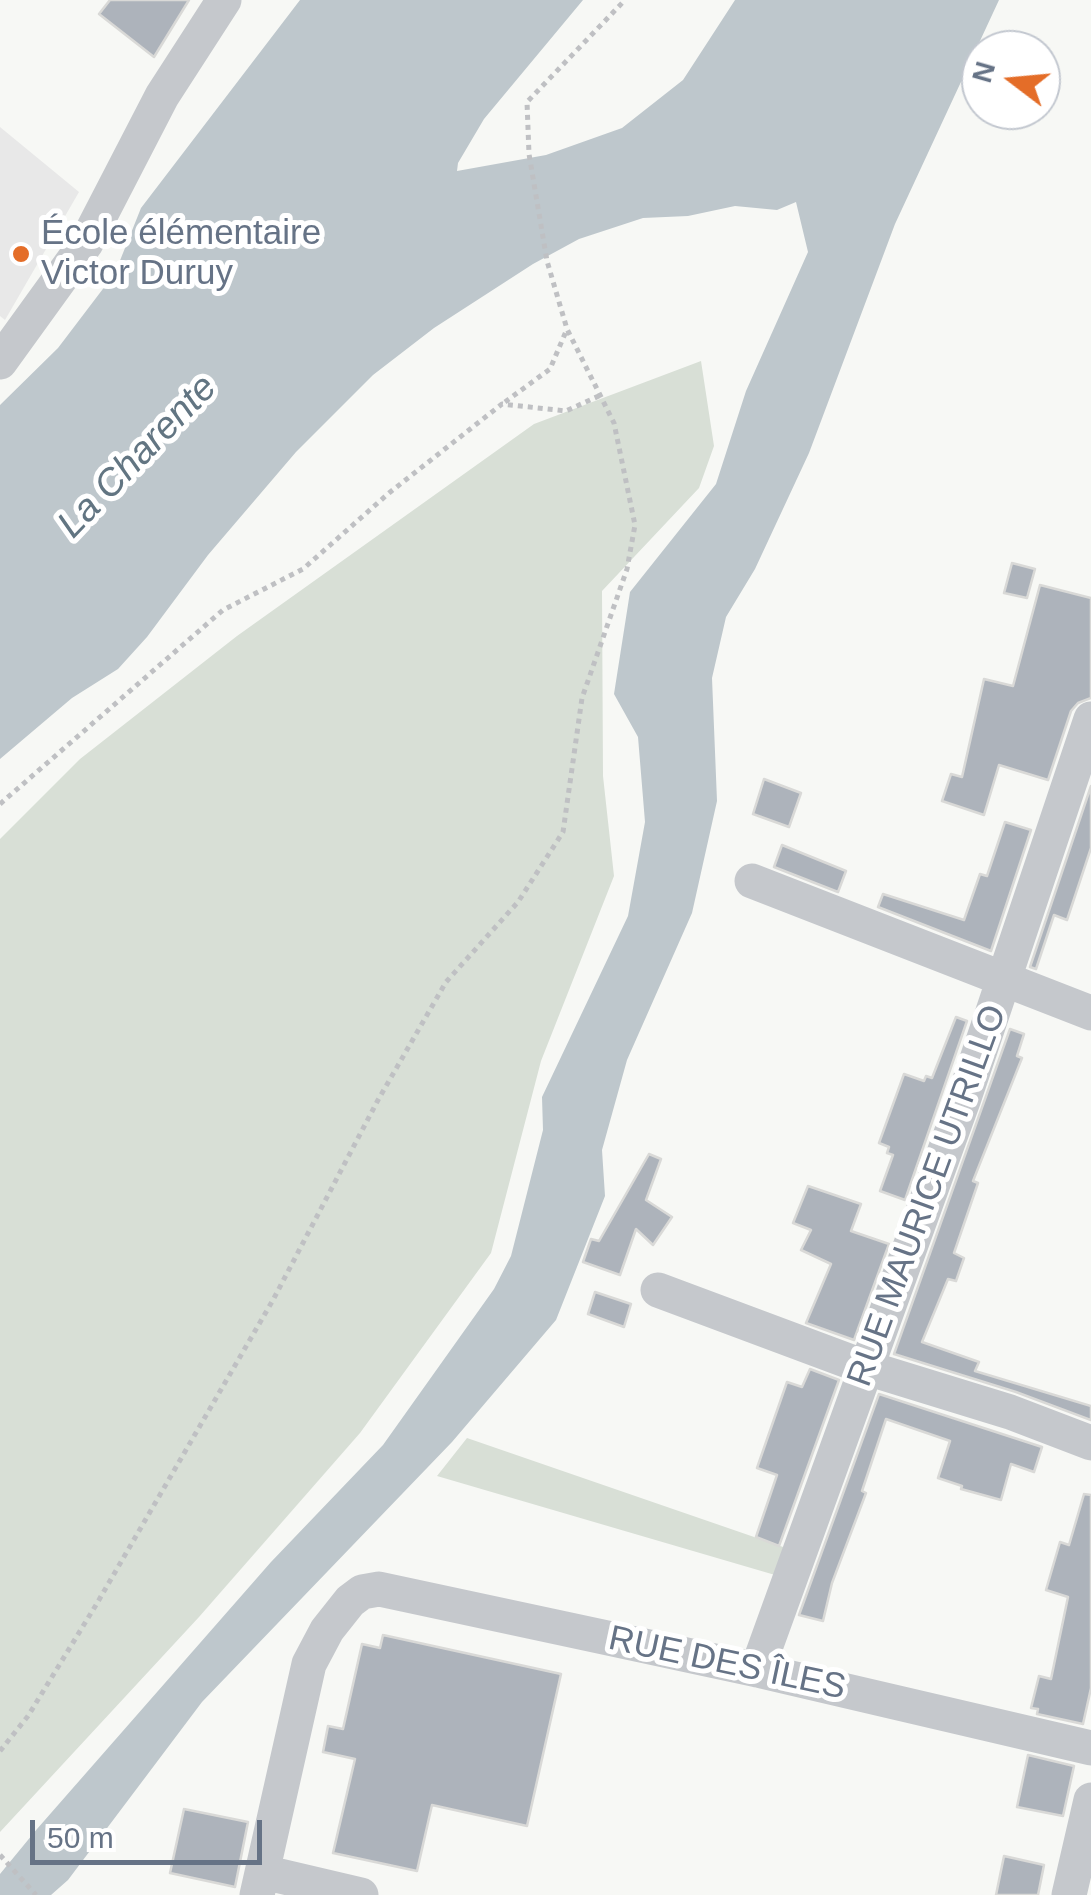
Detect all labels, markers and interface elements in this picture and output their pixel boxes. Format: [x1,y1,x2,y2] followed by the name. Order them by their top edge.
[961,30,1061,130] north arrow
[966,58,1001,86] text: N
[41,213,321,295] place label: École élémentaire Victor Duruy
[10,243,32,265] marker: École élémentaire Victor Duruy
[49,366,227,548] water label: La Charente
[839,1000,1017,1392] street label: RUE MAURICE UTRILLO
[605,1618,849,1710] street label: RUE DES ÎLES
[35,1800,268,1862] scale bar
[47,1821,114,1854] text: 50 m

